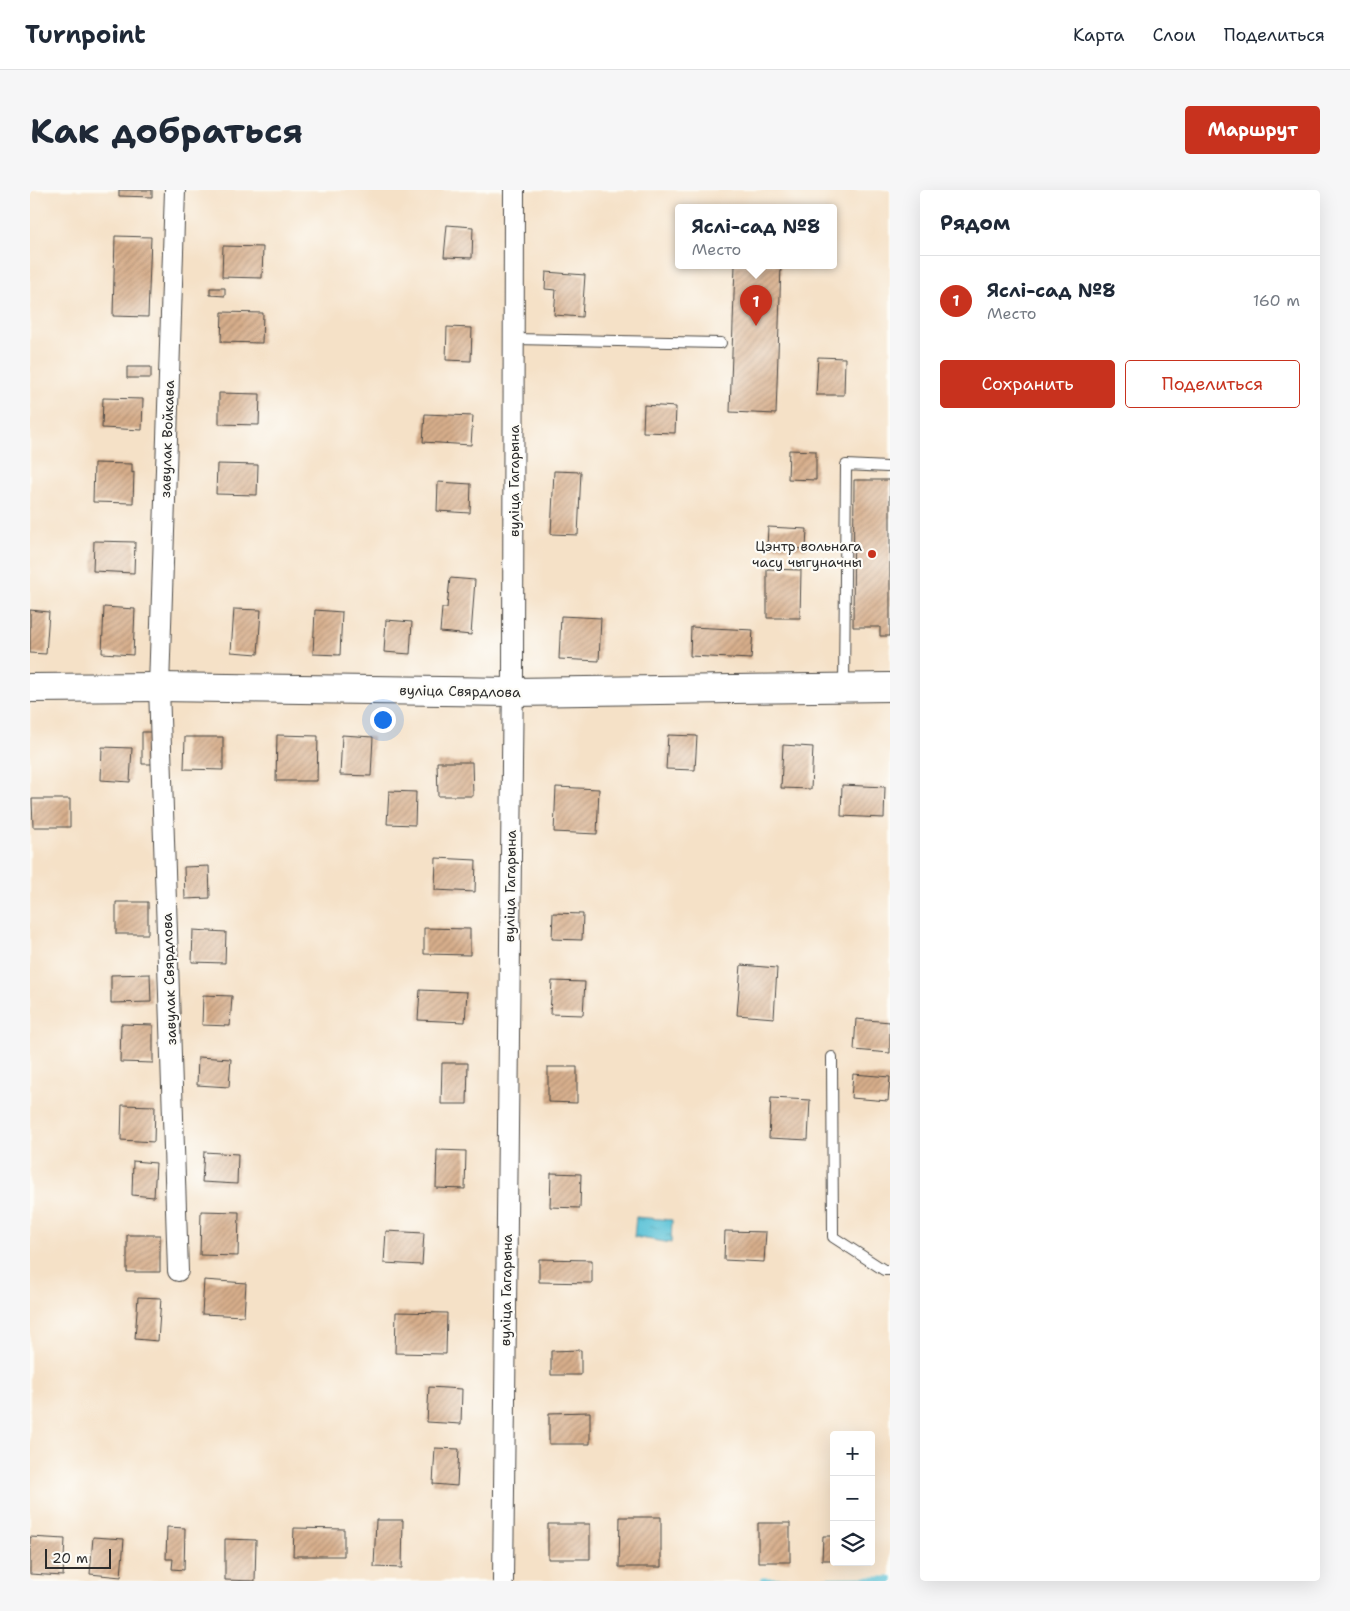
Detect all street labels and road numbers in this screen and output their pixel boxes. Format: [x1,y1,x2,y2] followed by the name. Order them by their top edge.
[156,380,178,498] street label: завулак Войкава
[505,425,523,537] street label: вуліца Гагарына
[399,681,521,701] street label: вуліца Свярдлова
[500,829,520,942] street label: вуліца Гагарына
[158,912,180,1045] street label: завулак Свярдлова
[496,1233,516,1346] street label: вуліца Гагарына

